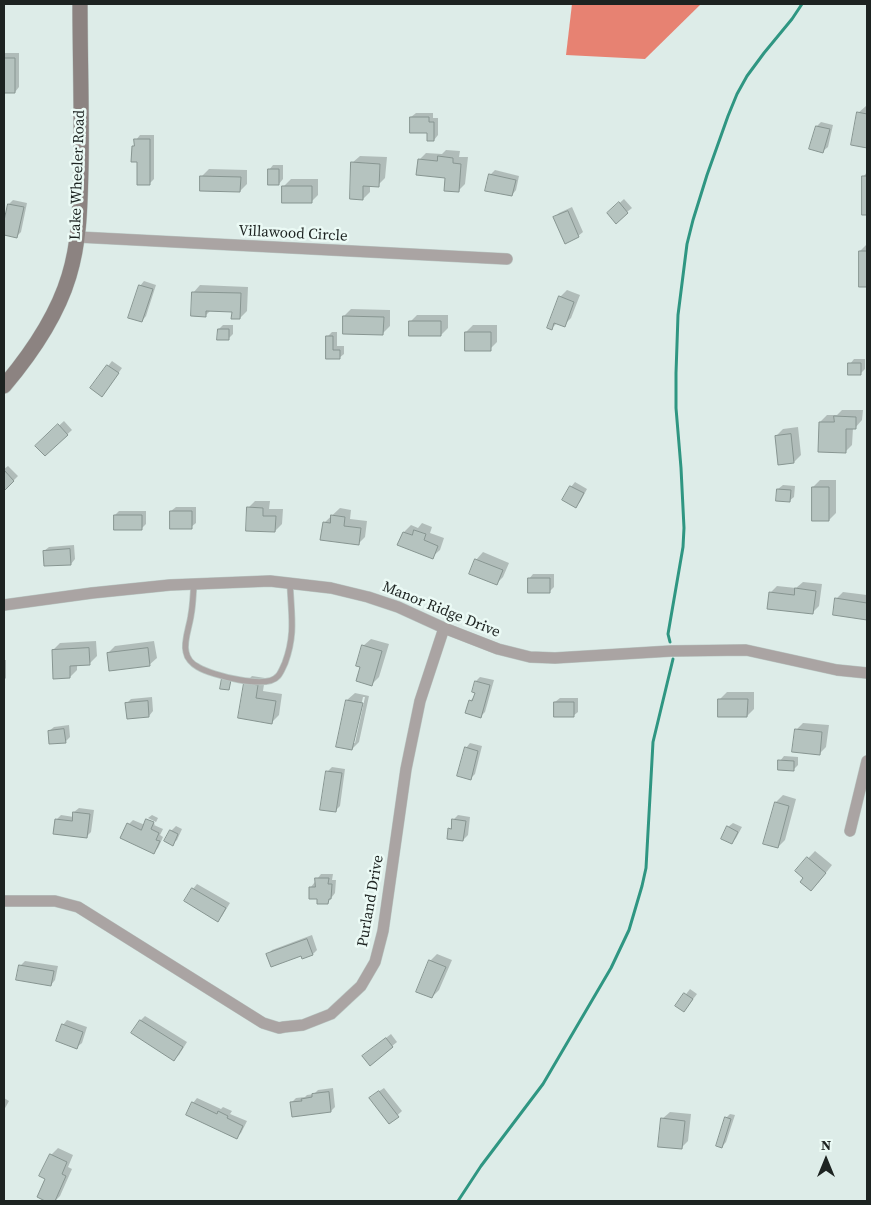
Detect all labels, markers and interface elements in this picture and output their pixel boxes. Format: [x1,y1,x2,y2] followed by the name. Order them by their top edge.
[67,110,89,240] street label: Lake Wheeler Road
[238,222,348,246] street label: Villawood Circle
[379,578,503,642] street label: Manor Ridge Drive
[354,854,388,948] street label: Purland Drive
[801,1135,851,1185] north arrow
[821,1135,831,1155] text: N

